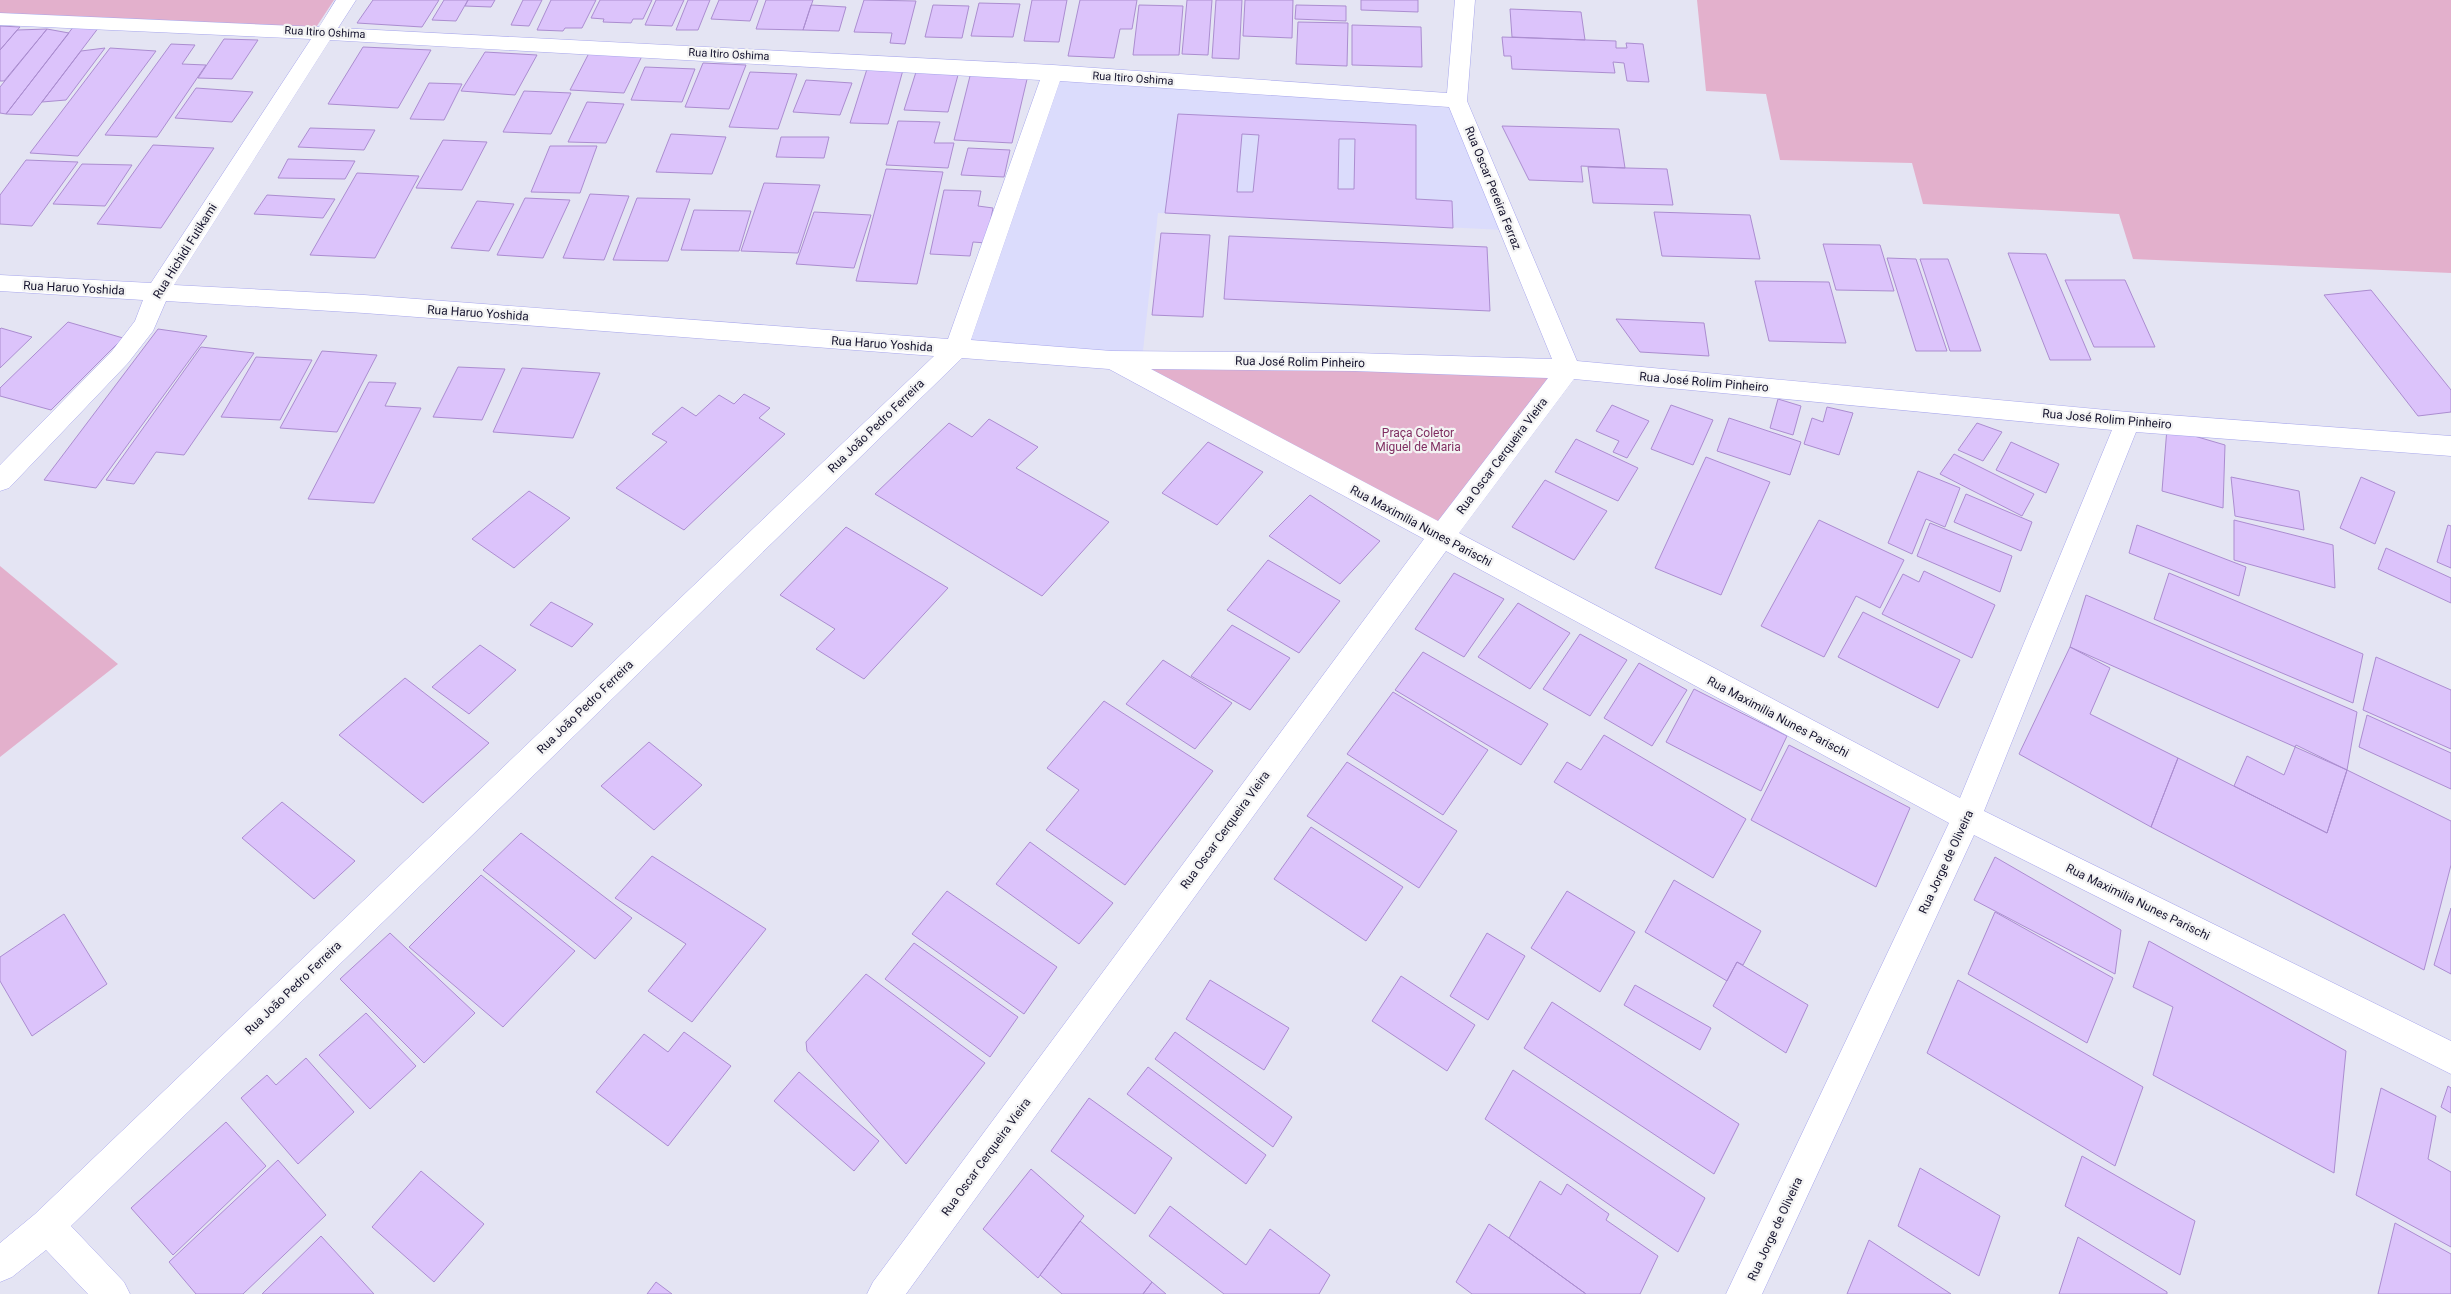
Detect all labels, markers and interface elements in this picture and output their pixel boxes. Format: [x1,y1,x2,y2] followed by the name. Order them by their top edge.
[284,24,366,41] street label: Rua Itiro Oshima
[688,46,770,63] street label: Rua Itiro Oshima
[1092,69,1174,88] street label: Rua Itiro Oshima
[1462,124,1524,252] street label: Rua Oscar Pereira Ferraz
[150,201,220,301] street label: Rua Hichidi Futikami
[23,278,125,298] street label: Rua Haruo Yoshida
[427,302,529,324] street label: Rua Haruo Yoshida
[831,333,933,355] street label: Rua Haruo Yoshida
[1235,354,1365,370] street label: Rua José Rolim Pinheiro
[1639,369,1769,395] street label: Rua José Rolim Pinheiro
[825,376,927,476] street label: Rua João Pedro Ferreira
[1454,395,1550,517] street label: Rua Oscar Cerqueira Vieira
[2042,406,2172,432] street label: Rua José Rolim Pinheiro
[1375,426,1461,454] park label: Praça Coletor Miguel de Maria
[1348,483,1494,569] street label: Rua Maximilia Nunes Parischi
[534,657,636,757] street label: Rua João Pedro Ferreira
[1705,674,1851,760] street label: Rua Maximilia Nunes Parischi
[1178,768,1272,892] street label: Rua Oscar Cerqueira Vieira
[1916,808,1976,916] street label: Rua Jorge de Oliveira
[2064,861,2212,943] street label: Rua Maximilia Nunes Parischi
[242,938,344,1038] street label: Rua João Pedro Ferreira
[939,1095,1033,1219] street label: Rua Oscar Cerqueira Vieira
[1745,1175,1805,1283] street label: Rua Jorge de Oliveira

